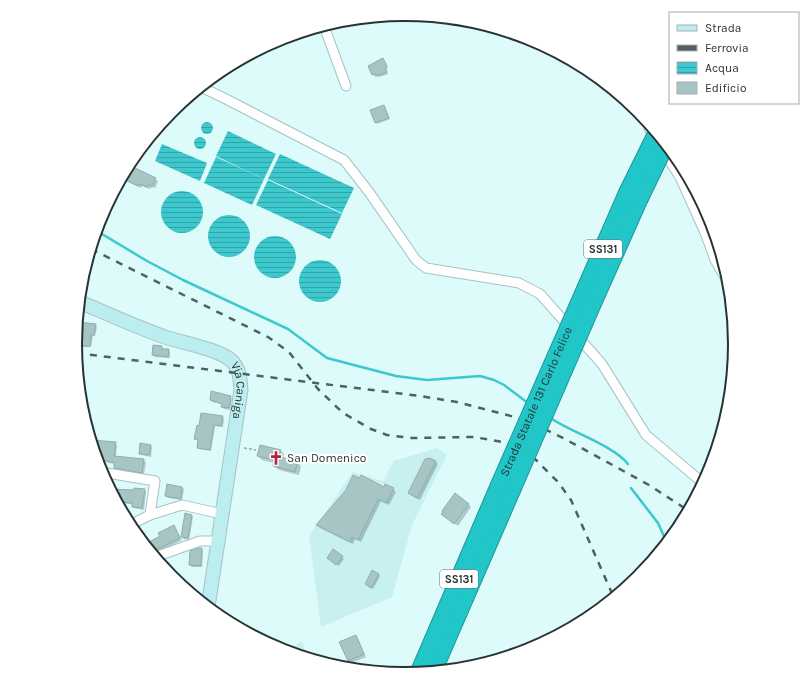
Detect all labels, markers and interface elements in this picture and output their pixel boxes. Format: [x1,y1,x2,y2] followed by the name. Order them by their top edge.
[669,12,799,104] legend
[705,21,741,35] text: Strada
[705,41,749,55] text: Ferrovia
[705,61,739,75] text: Acqua
[705,81,746,95] text: Edificio
[584,240,622,258] road number: SS131
[497,325,575,478] street label: Strada Statale 131 Carlo Felice
[228,359,248,420] street label: Via Caniga
[268,450,284,466] church icon: San Domenico
[287,451,366,465] place label: San Domenico
[440,570,478,588] road number: SS131

